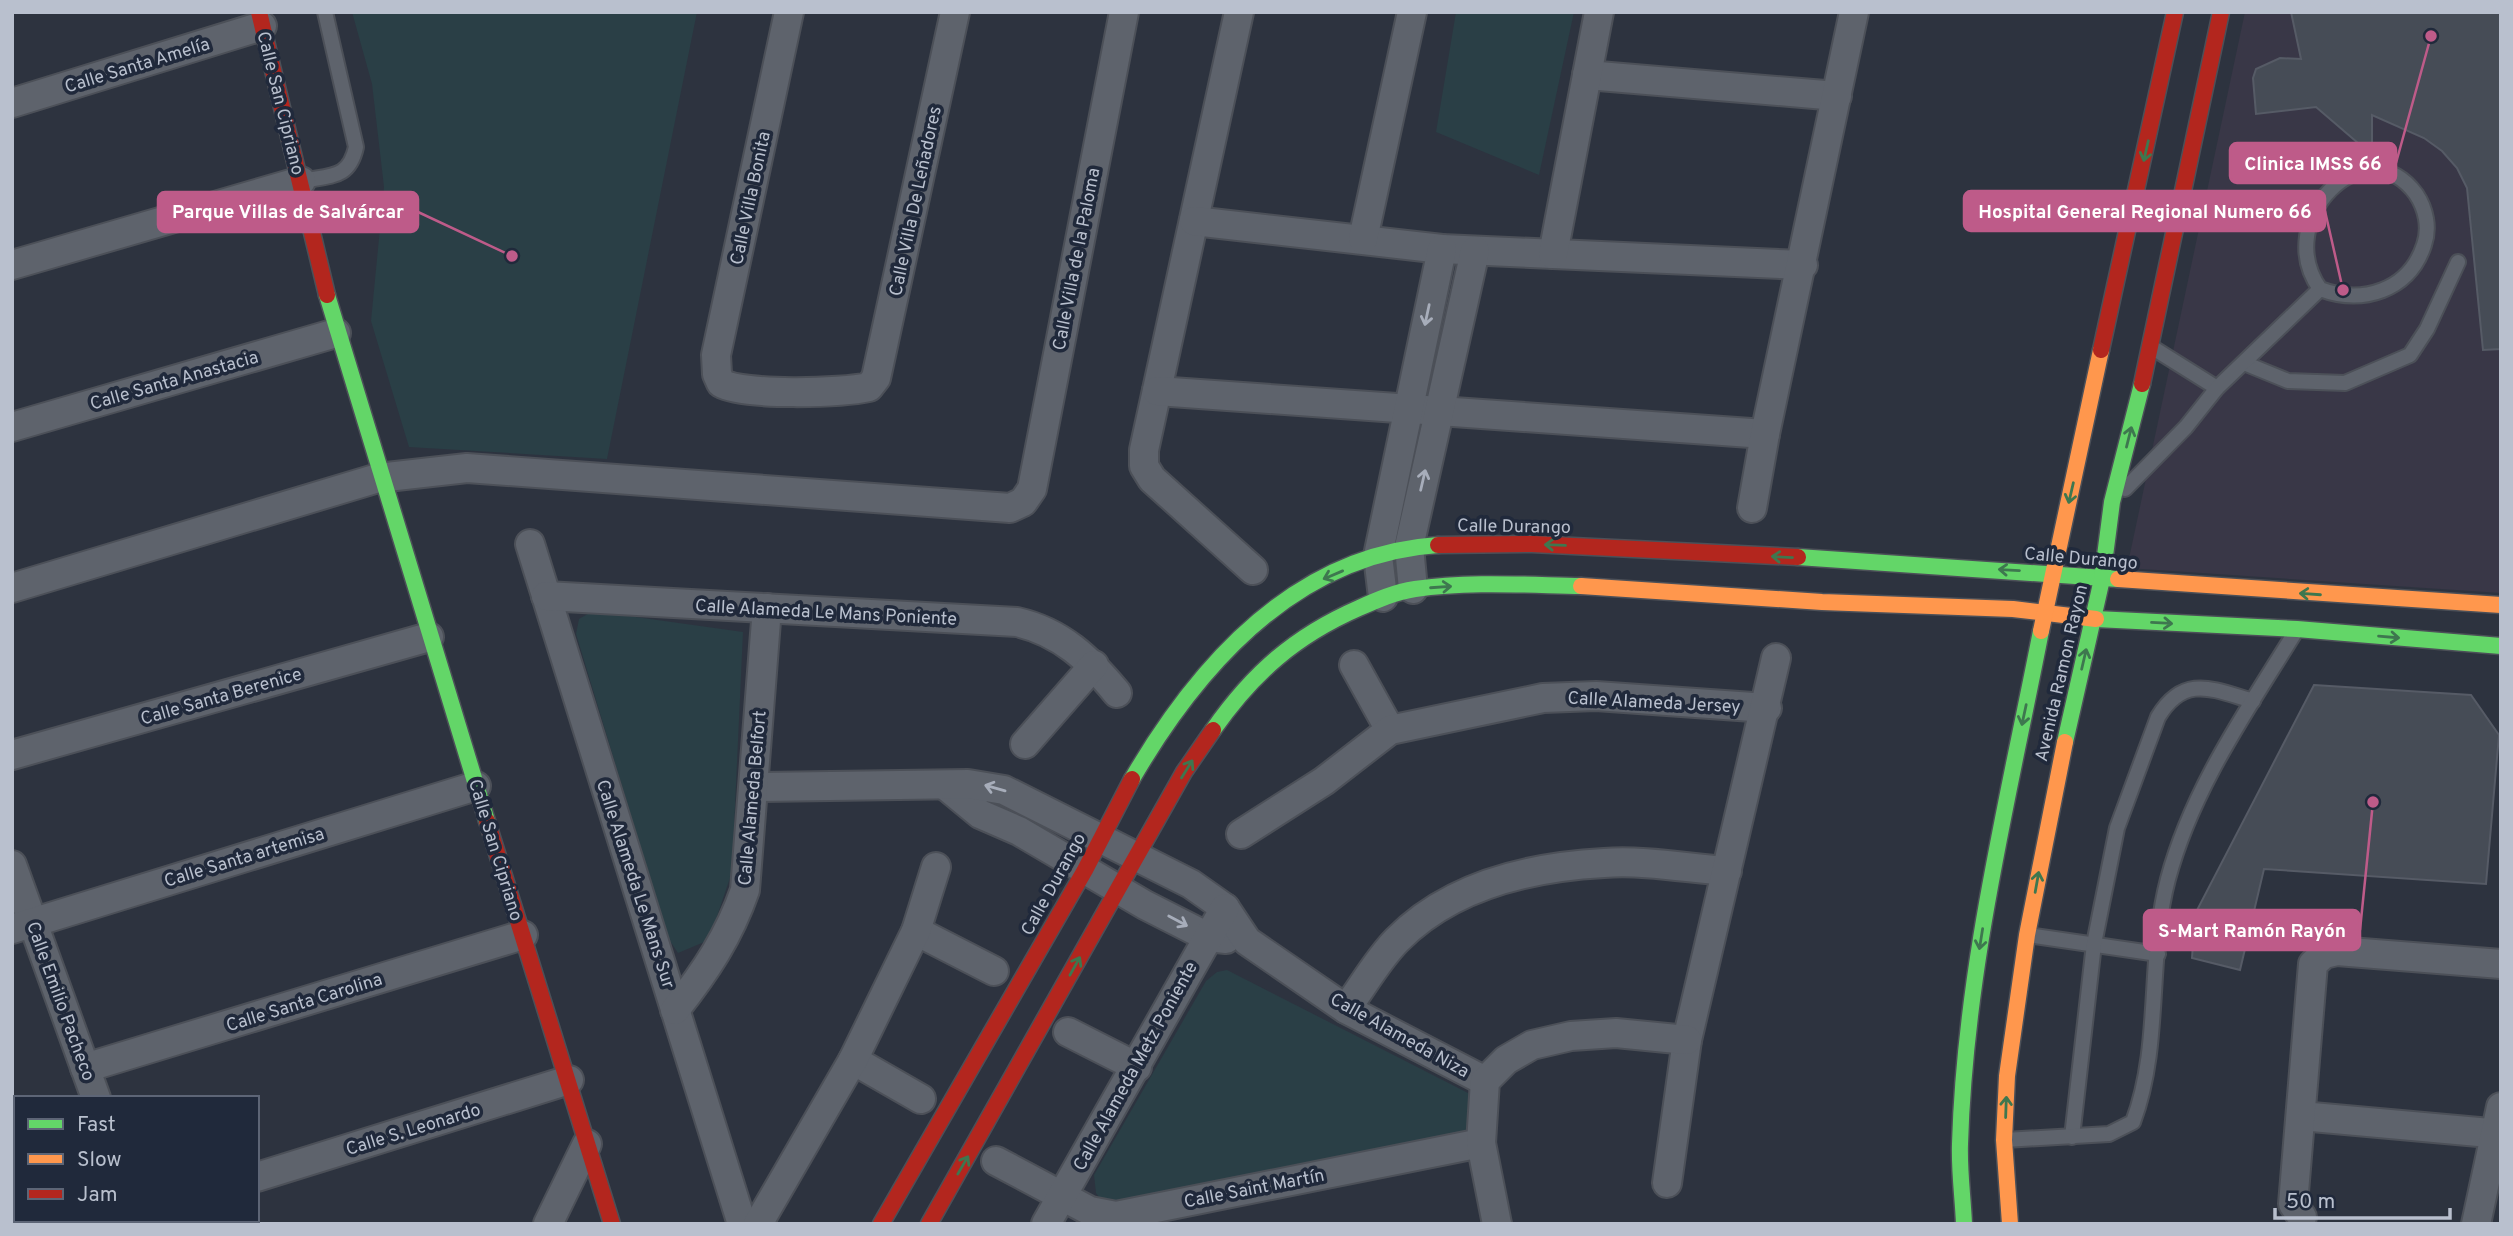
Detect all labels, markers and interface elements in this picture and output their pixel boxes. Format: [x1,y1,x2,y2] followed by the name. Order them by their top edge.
[251,29,309,178] street label: Calle San Cipriano
[62,33,213,99] street label: Calle Santa Amelía
[885,104,948,298] street label: Calle Villa De Leñadores
[726,129,777,267] street label: Calle Villa Bonita
[2139,139,2153,162] one-way arrow
[2230,143,2396,183] callout: Clinica IMSS 66
[2244,153,2382,177] text: Clinica IMSS 66
[1048,166,1106,353] street label: Calle Villa de la Paloma
[1964,191,2325,231] callout: Hospital General Regional Numero 66
[158,192,418,232] callout: Parque Villas de Salvárcar
[172,201,404,225] text: Parque Villas de Salvárcar
[1978,201,2312,225] text: Hospital General Regional Numero 66
[1420,303,1433,326] one-way arrow
[88,346,261,416] street label: Calle Santa Anastacia
[2123,426,2136,448] one-way arrow
[1417,469,1431,492] one-way arrow
[2063,481,2077,504] one-way arrow
[1457,515,1571,540] street label: Calle Durango
[1544,539,1567,552] one-way arrow
[2023,543,2139,576] street label: Calle Durango
[1771,550,1794,563] one-way arrow
[1999,563,2021,576] one-way arrow
[1323,569,1344,582] one-way arrow
[1429,580,1451,593] one-way arrow
[2031,583,2094,764] street label: Avenida Ramon Rayon
[2299,587,2322,600] one-way arrow
[694,595,957,632] street label: Calle Alameda Le Mans Poniente
[2150,616,2173,629] one-way arrow
[2377,631,2400,644] one-way arrow
[2078,648,2092,671] one-way arrow
[138,663,305,732] street label: Calle Santa Berenice
[1567,687,1741,720] street label: Calle Alameda Jersey
[2017,703,2031,726] one-way arrow
[734,710,773,887] street label: Calle Alameda Belfort
[1180,760,1195,779] one-way arrow
[462,777,527,924] street label: Calle San Cipriano
[590,777,679,992] street label: Calle Alameda Le Mans Sur
[984,780,1006,793] one-way arrow
[162,823,327,894] street label: Calle Santa artemisa
[1017,829,1092,940] street label: Calle Durango
[2031,871,2044,894] one-way arrow
[2144,910,2360,950] callout: S-Mart Ramón Rayón
[1167,914,1188,928] one-way arrow
[20,919,99,1084] street label: Calle Emilio Pacheco
[2158,920,2346,944] text: S-Mart Ramón Rayón
[1974,927,1987,950] one-way arrow
[1068,957,1082,977] one-way arrow
[1069,958,1204,1175] street label: Calle Alameda Metz Poniente
[224,969,385,1038] street label: Calle Santa Carolina
[1326,989,1473,1084] street label: Calle Alameda Niza
[14,1096,259,1222] legend
[1999,1096,2012,1119] one-way arrow
[343,1099,484,1162] street label: Calle S. Leonardo
[77,1112,116,1139] text: Fast
[77,1147,122,1174] text: Slow
[956,1155,970,1175] one-way arrow
[1182,1165,1326,1214] street label: Calle Saint Martín
[2275,1176,2450,1220] scale bar
[77,1182,118,1209] text: Jam
[2286,1189,2335,1216] text: 50 m

